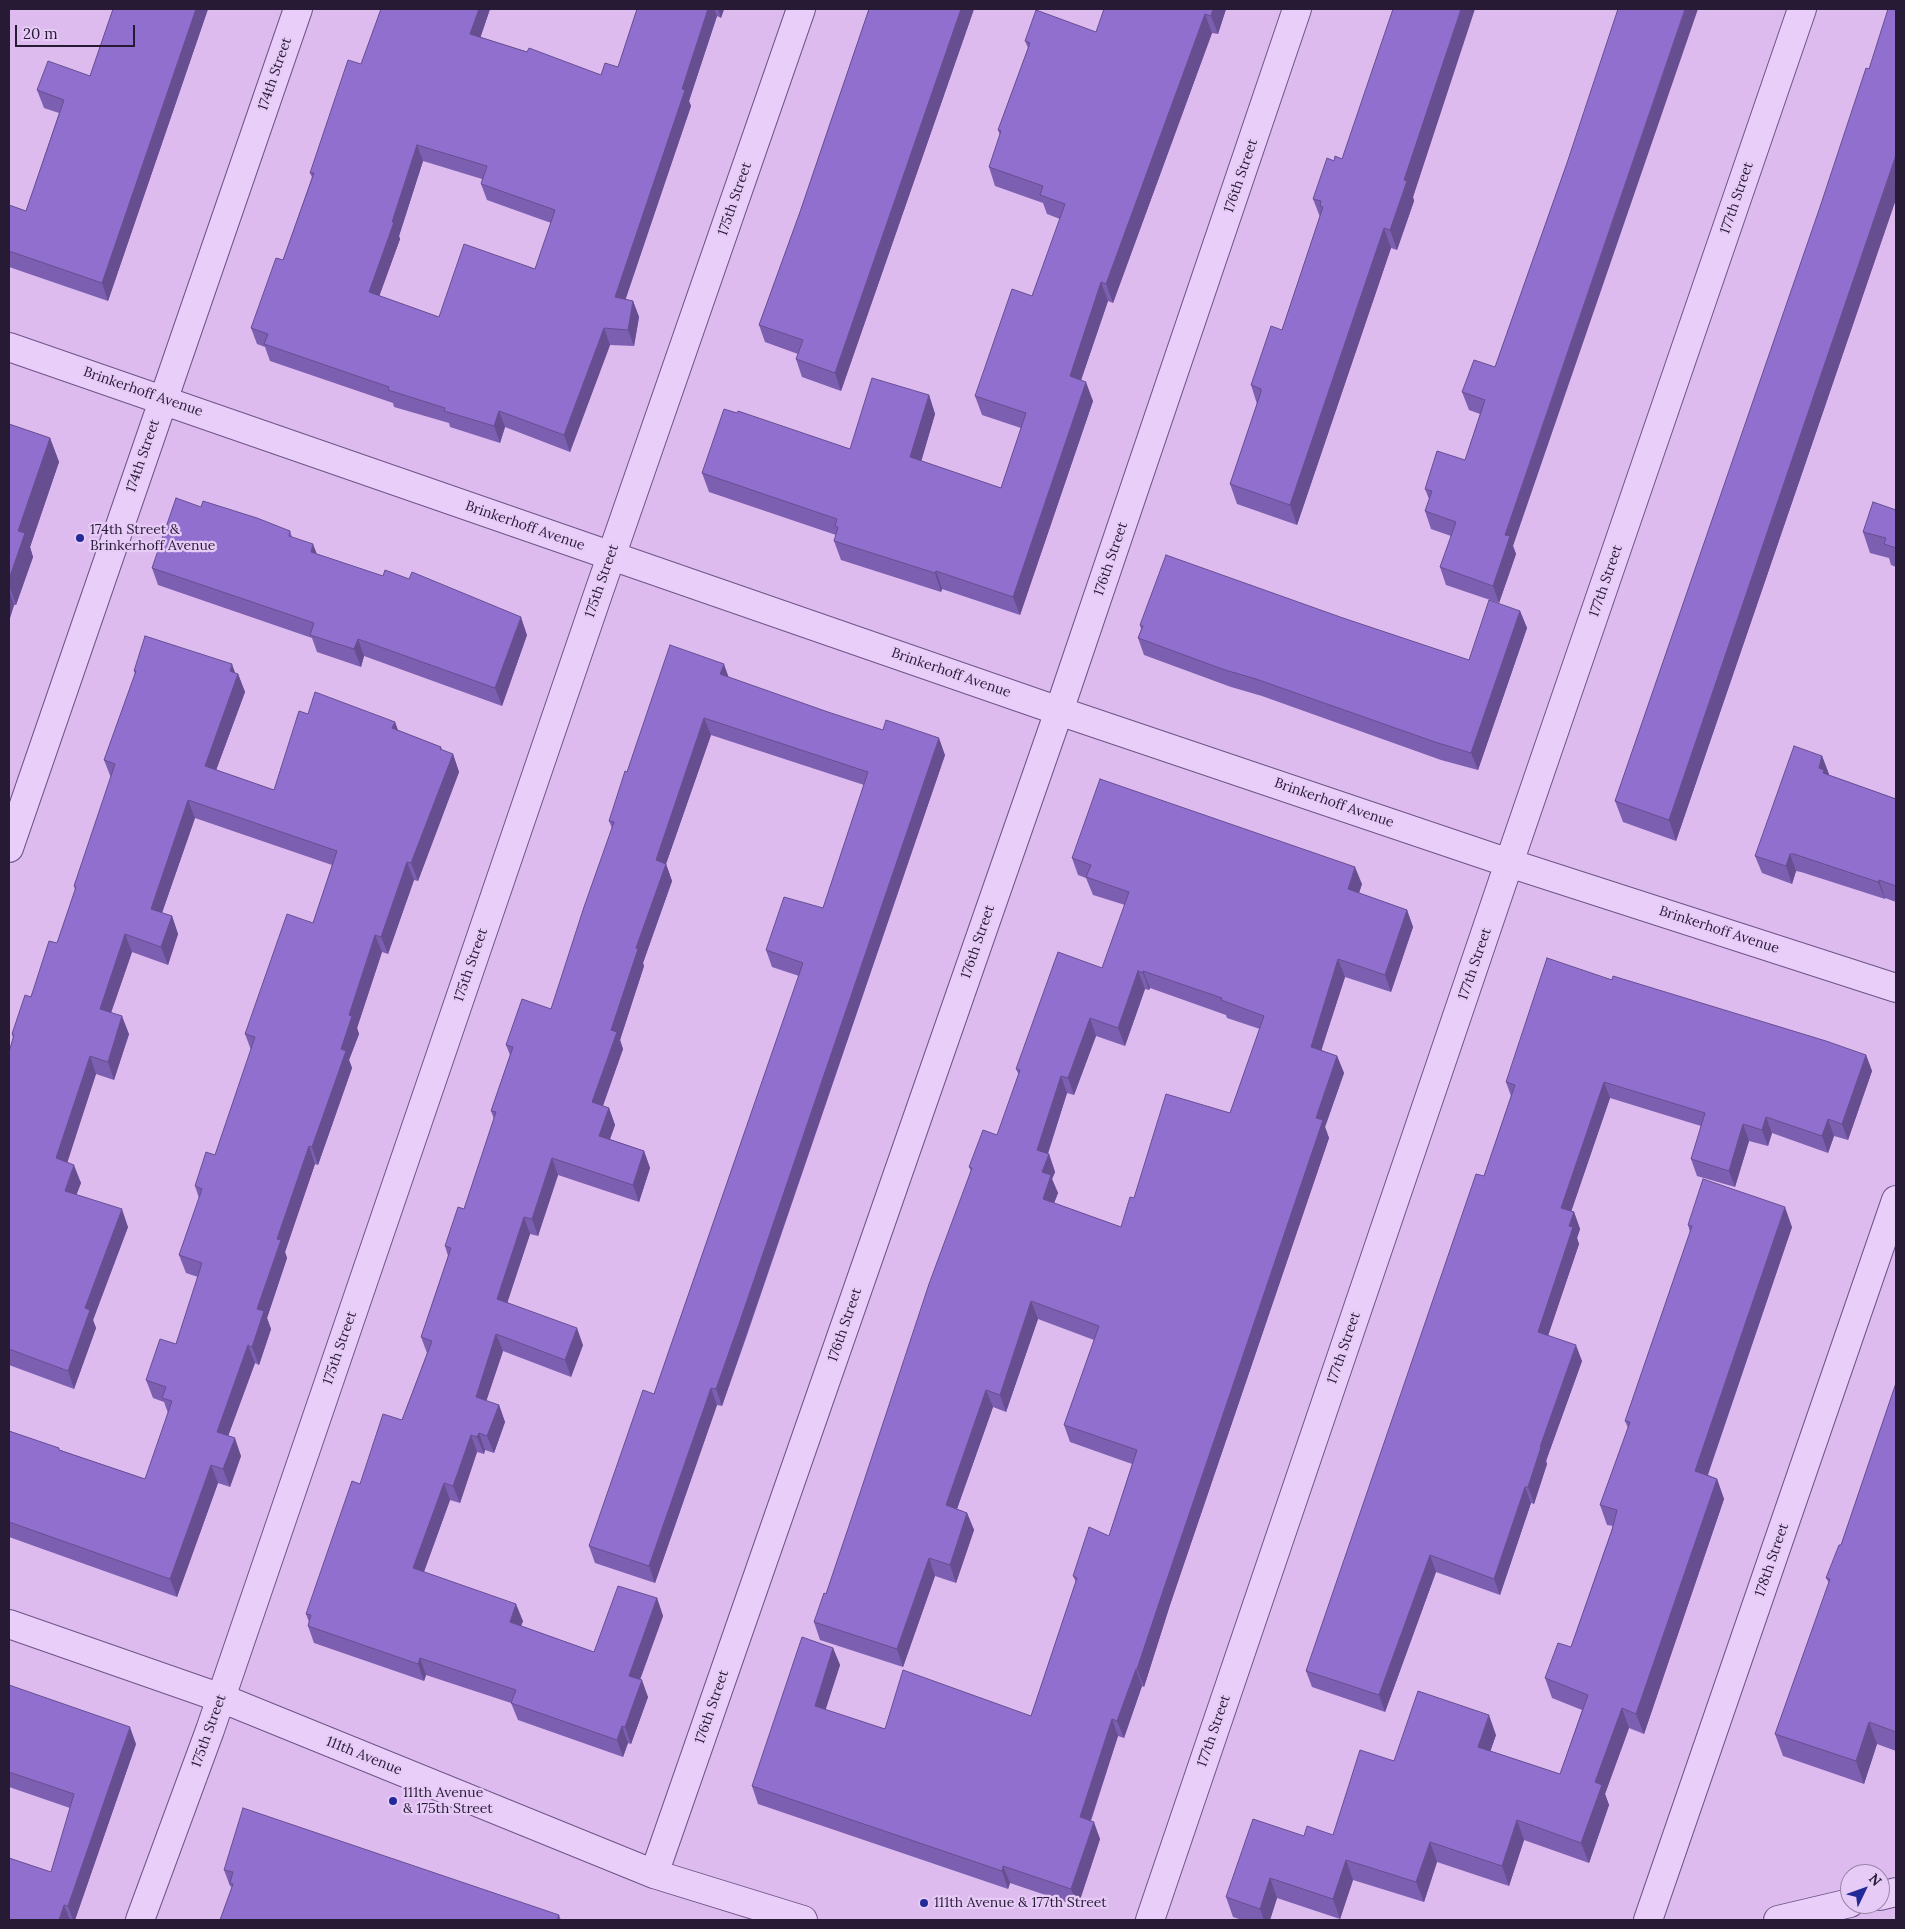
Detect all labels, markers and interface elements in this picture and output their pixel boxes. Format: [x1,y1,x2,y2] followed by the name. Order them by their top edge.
[18,15,138,47] scale bar
[23,24,58,43] text: 20 m
[255,35,295,113] street label: 174th Street
[1221,137,1261,215] street label: 176th Street
[715,160,755,238] street label: 175th Street
[1717,160,1757,236] street label: 177th Street
[81,364,205,420] street label: Brinkerhoff Avenue
[123,417,163,495] street label: 174th Street
[463,498,587,554] street label: Brinkerhoff Avenue
[1091,520,1131,598] street label: 176th Street
[90,522,215,554] place label: 174th Street & Brinkerhoff Avenue
[74,532,86,544] marker: 174th Street & Brinkerhoff Avenue
[582,542,622,620] street label: 175th Street
[1586,543,1626,619] street label: 177th Street
[889,645,1013,701] street label: Brinkerhoff Avenue
[1272,775,1396,831] street label: Brinkerhoff Avenue
[958,903,998,981] street label: 176th Street
[1657,903,1781,957] street label: Brinkerhoff Avenue
[451,926,491,1004] street label: 175th Street
[1455,926,1495,1002] street label: 177th Street
[825,1286,865,1364] street label: 176th Street
[320,1309,360,1387] street label: 175th Street
[1324,1310,1364,1386] street label: 177th Street
[1752,1521,1792,1599] street label: 178th Street
[692,1668,732,1746] street label: 176th Street
[188,1692,230,1770] street label: 175th Street
[1194,1693,1234,1769] street label: 177th Street
[324,1733,404,1779] street label: 111th Avenue
[403,1785,493,1818] place label: 111th Avenue & 175th Street
[387,1795,399,1807] marker: 111th Avenue & 175th Street
[1840,1864,1890,1914] north arrow
[1865,1870,1886,1890] text: N
[934,1895,1107,1911] place label: 111th Avenue & 177th Street
[918,1897,930,1909] marker: 111th Avenue & 177th Street

